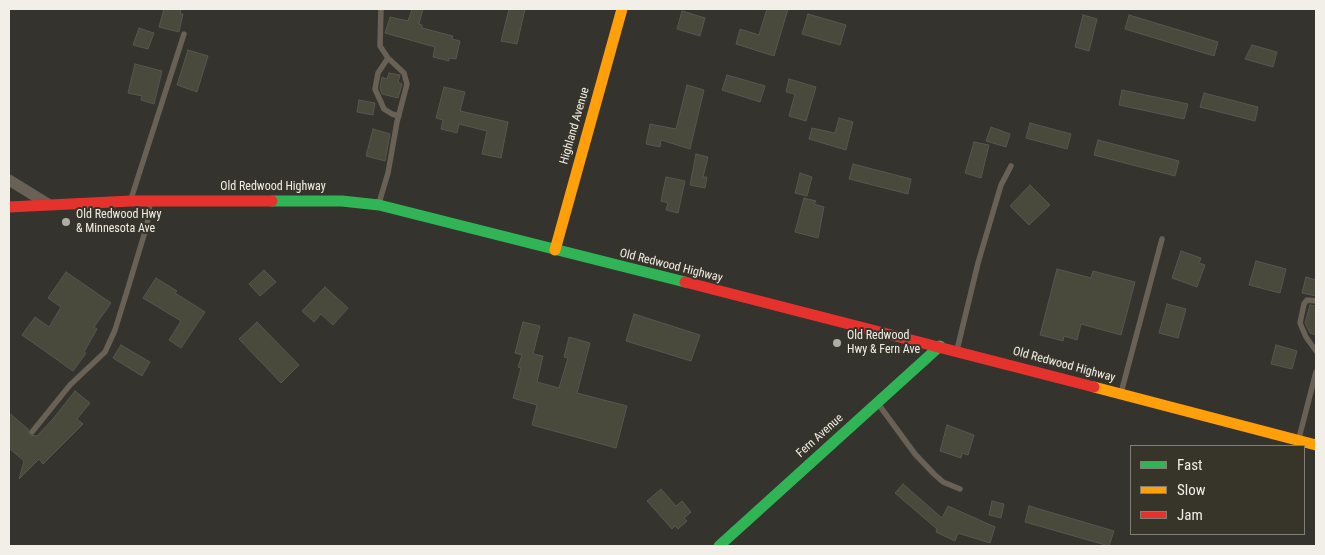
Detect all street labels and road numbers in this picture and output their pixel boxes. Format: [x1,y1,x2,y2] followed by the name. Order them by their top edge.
[557,86,593,166] street label: Highland Avenue
[220,180,326,194] street label: Old Redwood Highway
[618,246,724,286] street label: Old Redwood Highway
[1011,344,1117,386] street label: Old Redwood Highway
[794,411,846,461] street label: Fern Avenue

